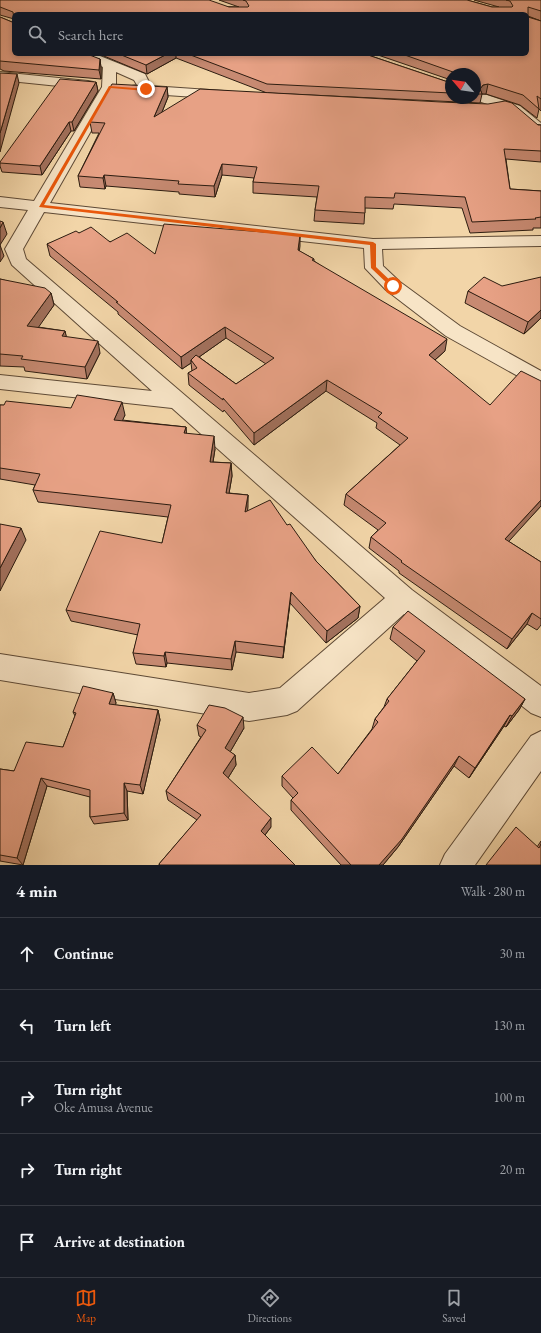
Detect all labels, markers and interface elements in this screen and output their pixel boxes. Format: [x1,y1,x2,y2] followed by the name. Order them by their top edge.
[12,12,529,56] search box
[26,23,48,45] icon: search
[58,25,123,44] text: Search here
[445,68,481,104] north arrow
[137,80,155,98] route end
[384,277,402,295] route start
[16,880,57,902] text: 4 min
[461,883,525,900] text: Walk · 280 m
[16,943,38,965] icon: ahead
[54,944,114,963] text: Continue
[500,945,525,962] text: 30 m
[16,1015,38,1037] icon: left
[54,1016,111,1035] text: Turn left
[494,1017,525,1034] text: 130 m
[54,1080,122,1099] text: Turn right
[16,1087,38,1109] icon: right
[494,1089,525,1106] text: 100 m
[54,1099,153,1116] text: Oke Amusa Avenue
[16,1159,38,1181] icon: right
[54,1160,122,1179] text: Turn right
[500,1161,525,1178] text: 20 m
[16,1231,38,1253] icon: arrive
[54,1232,185,1251] text: Arrive at destination
[75,1287,97,1325] tab: Map
[248,1287,292,1325] tab: Directions
[442,1287,466,1325] tab: Saved

